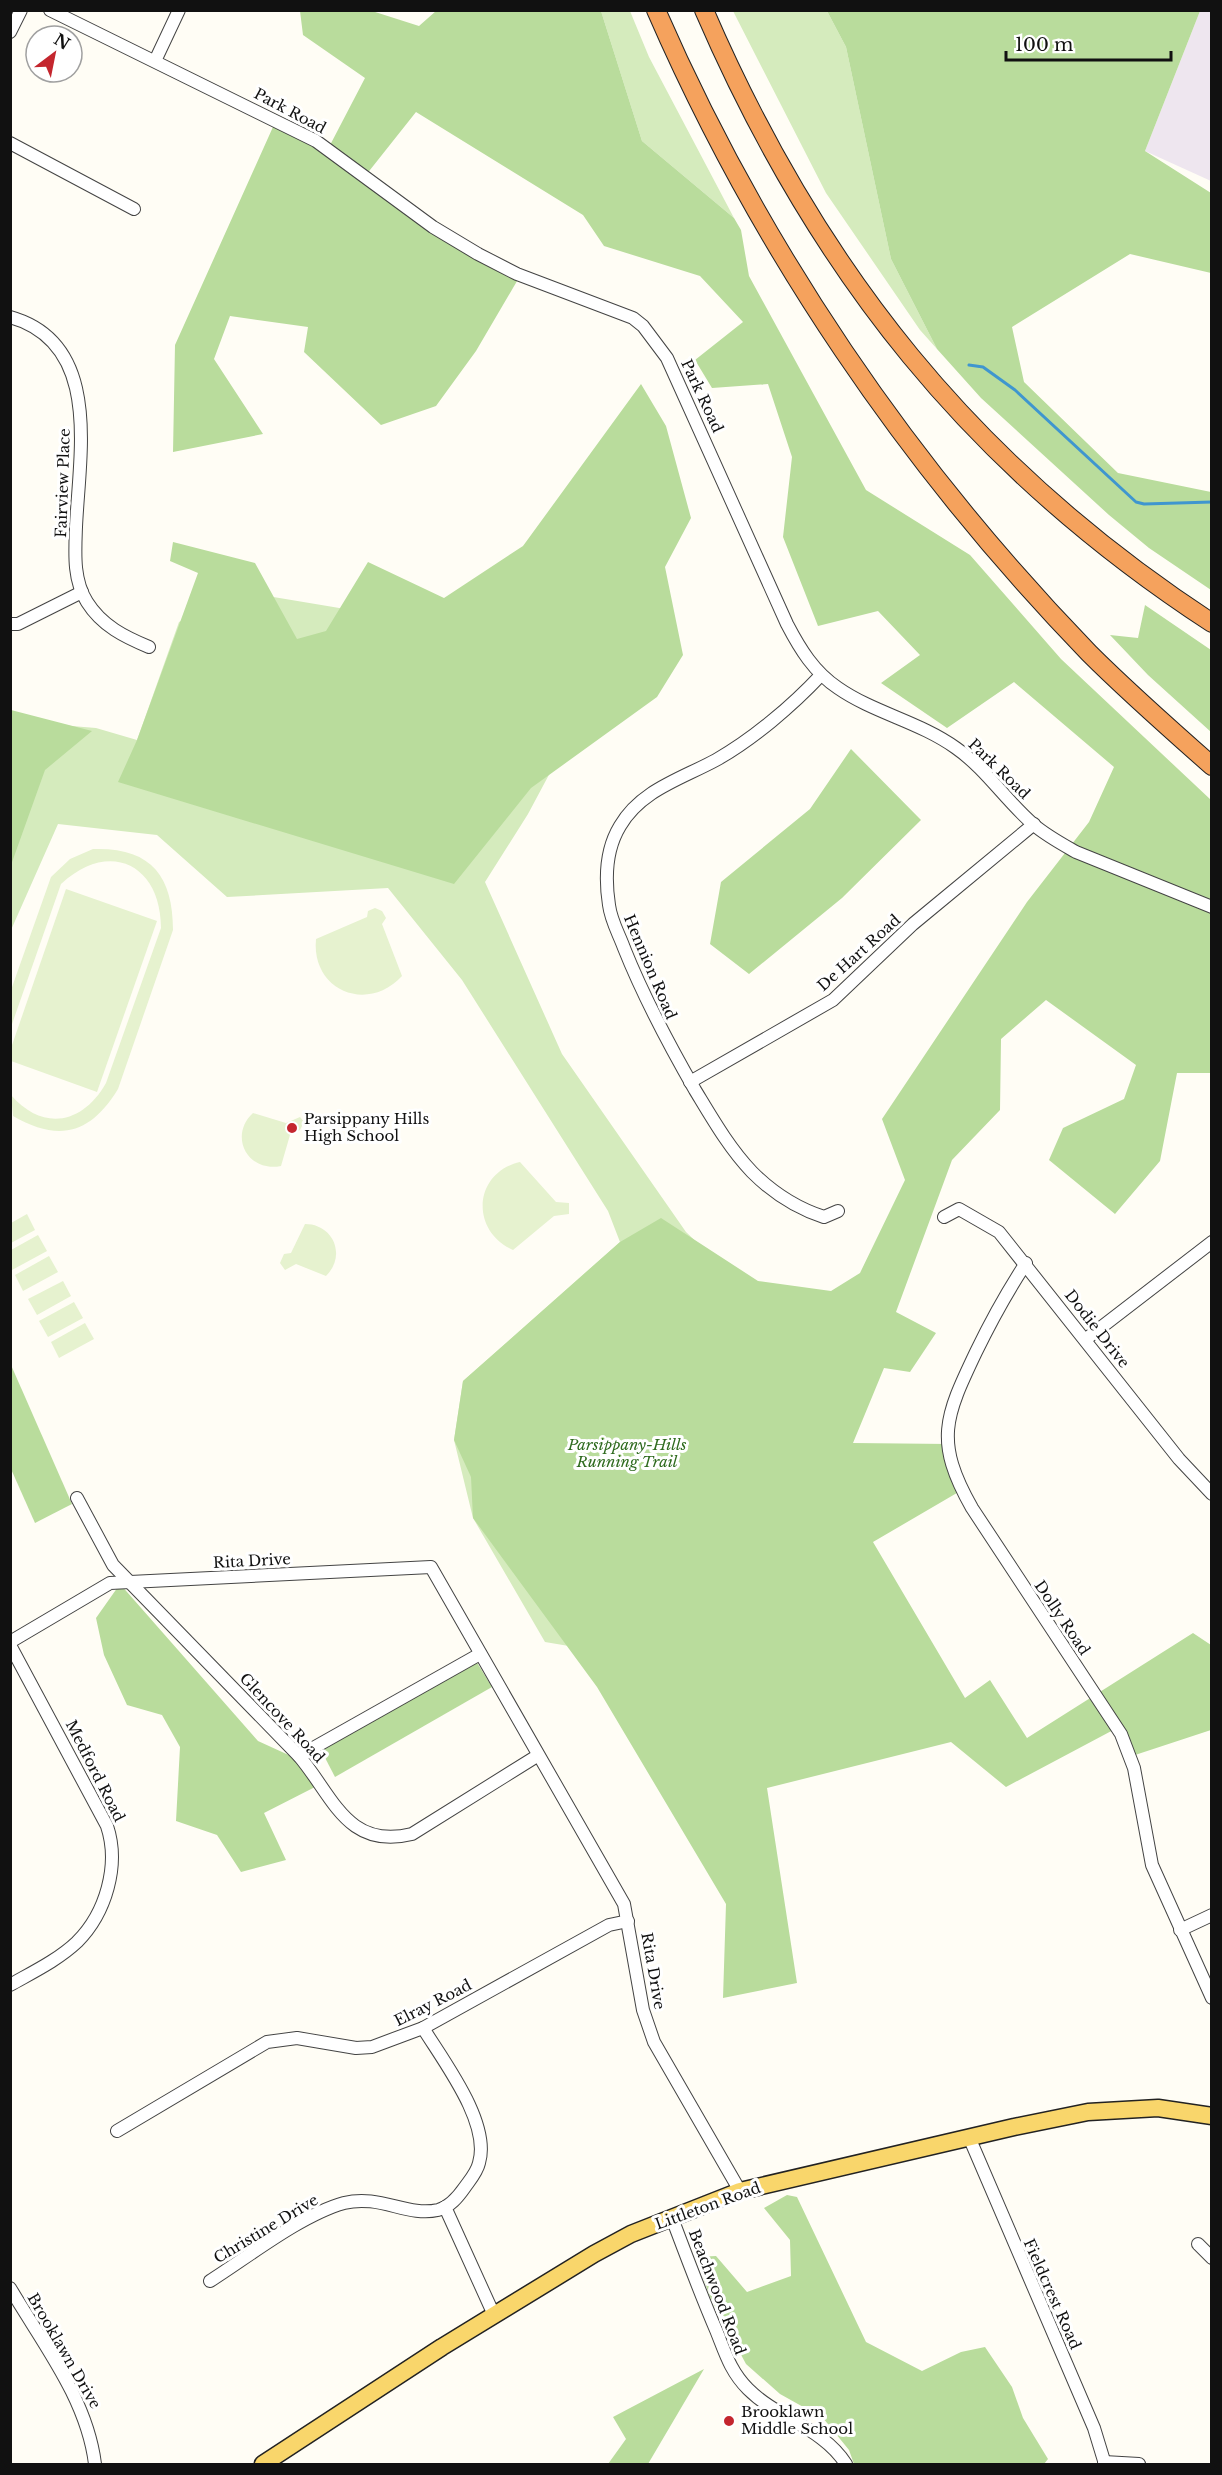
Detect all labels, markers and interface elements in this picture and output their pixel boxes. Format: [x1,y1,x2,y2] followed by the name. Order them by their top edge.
[24,24,84,84] north arrow
[1006,24,1171,62] scale bar
[50,29,74,54] text: N
[1015,34,1073,56] text: 100 m
[251,84,330,137] street label: Park Road
[677,356,728,436] street label: Park Road
[51,428,74,538] street label: Fairview Place
[964,734,1034,803] street label: Park Road
[813,910,904,995] street label: De Hart Road
[620,911,681,1022] street label: Hennion Road
[304,1109,429,1145] place label: Parsippany Hills High School
[285,1121,299,1135] marker: Parsippany Hills High School
[1061,1286,1134,1372] street label: Dodie Drive
[567,1435,687,1471] park label: Parsippany-Hills Running Trail
[213,1549,291,1572] street label: Rita Drive
[1030,1577,1094,1659] street label: Dolly Road
[236,1669,329,1767] street label: Glencove Road
[62,1717,129,1825] street label: Medford Road
[637,1931,670,2011] street label: Rita Drive
[391,1975,475,2030] street label: Elray Road
[652,2178,763,2233] street label: Littleton Road
[210,2190,321,2267] street label: Christine Drive
[685,2226,750,2357] street label: Beachwood Road
[1020,2236,1085,2352] street label: Fieldcrest Road
[24,2289,105,2412] street label: Brooklawn Drive
[741,2402,853,2438] place label: Brooklawn Middle School
[722,2414,736,2428] marker: Brooklawn Middle School

